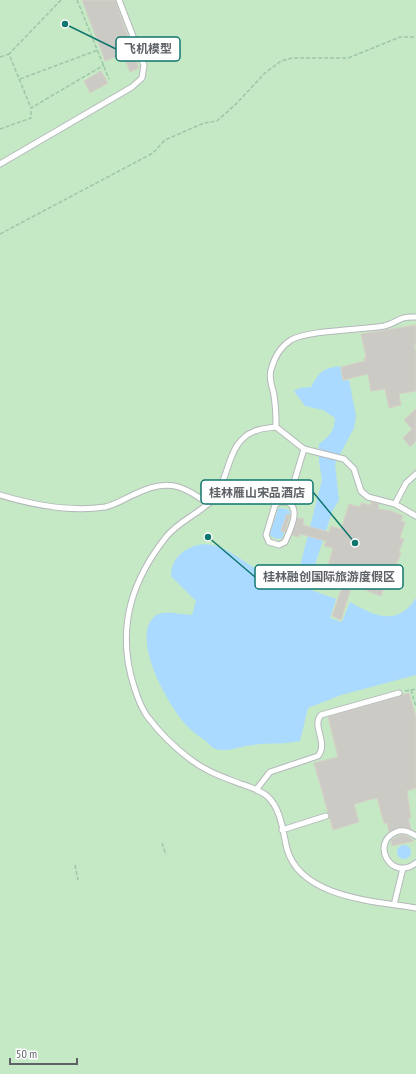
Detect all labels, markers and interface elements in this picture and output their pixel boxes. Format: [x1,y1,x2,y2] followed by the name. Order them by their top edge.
[116,37,180,61] callout: 飞机模型
[124,41,172,56] text: 飞机模型
[201,480,313,504] callout: 桂林雁山宋品酒店
[209,485,305,500] text: 桂林雁山宋品酒店
[255,565,403,589] callout: 桂林融创国际旅游度假区
[263,569,395,584] text: 桂林融创国际旅游度假区
[10,1040,77,1066] scale bar
[16,1046,37,1061] text: 50 m

